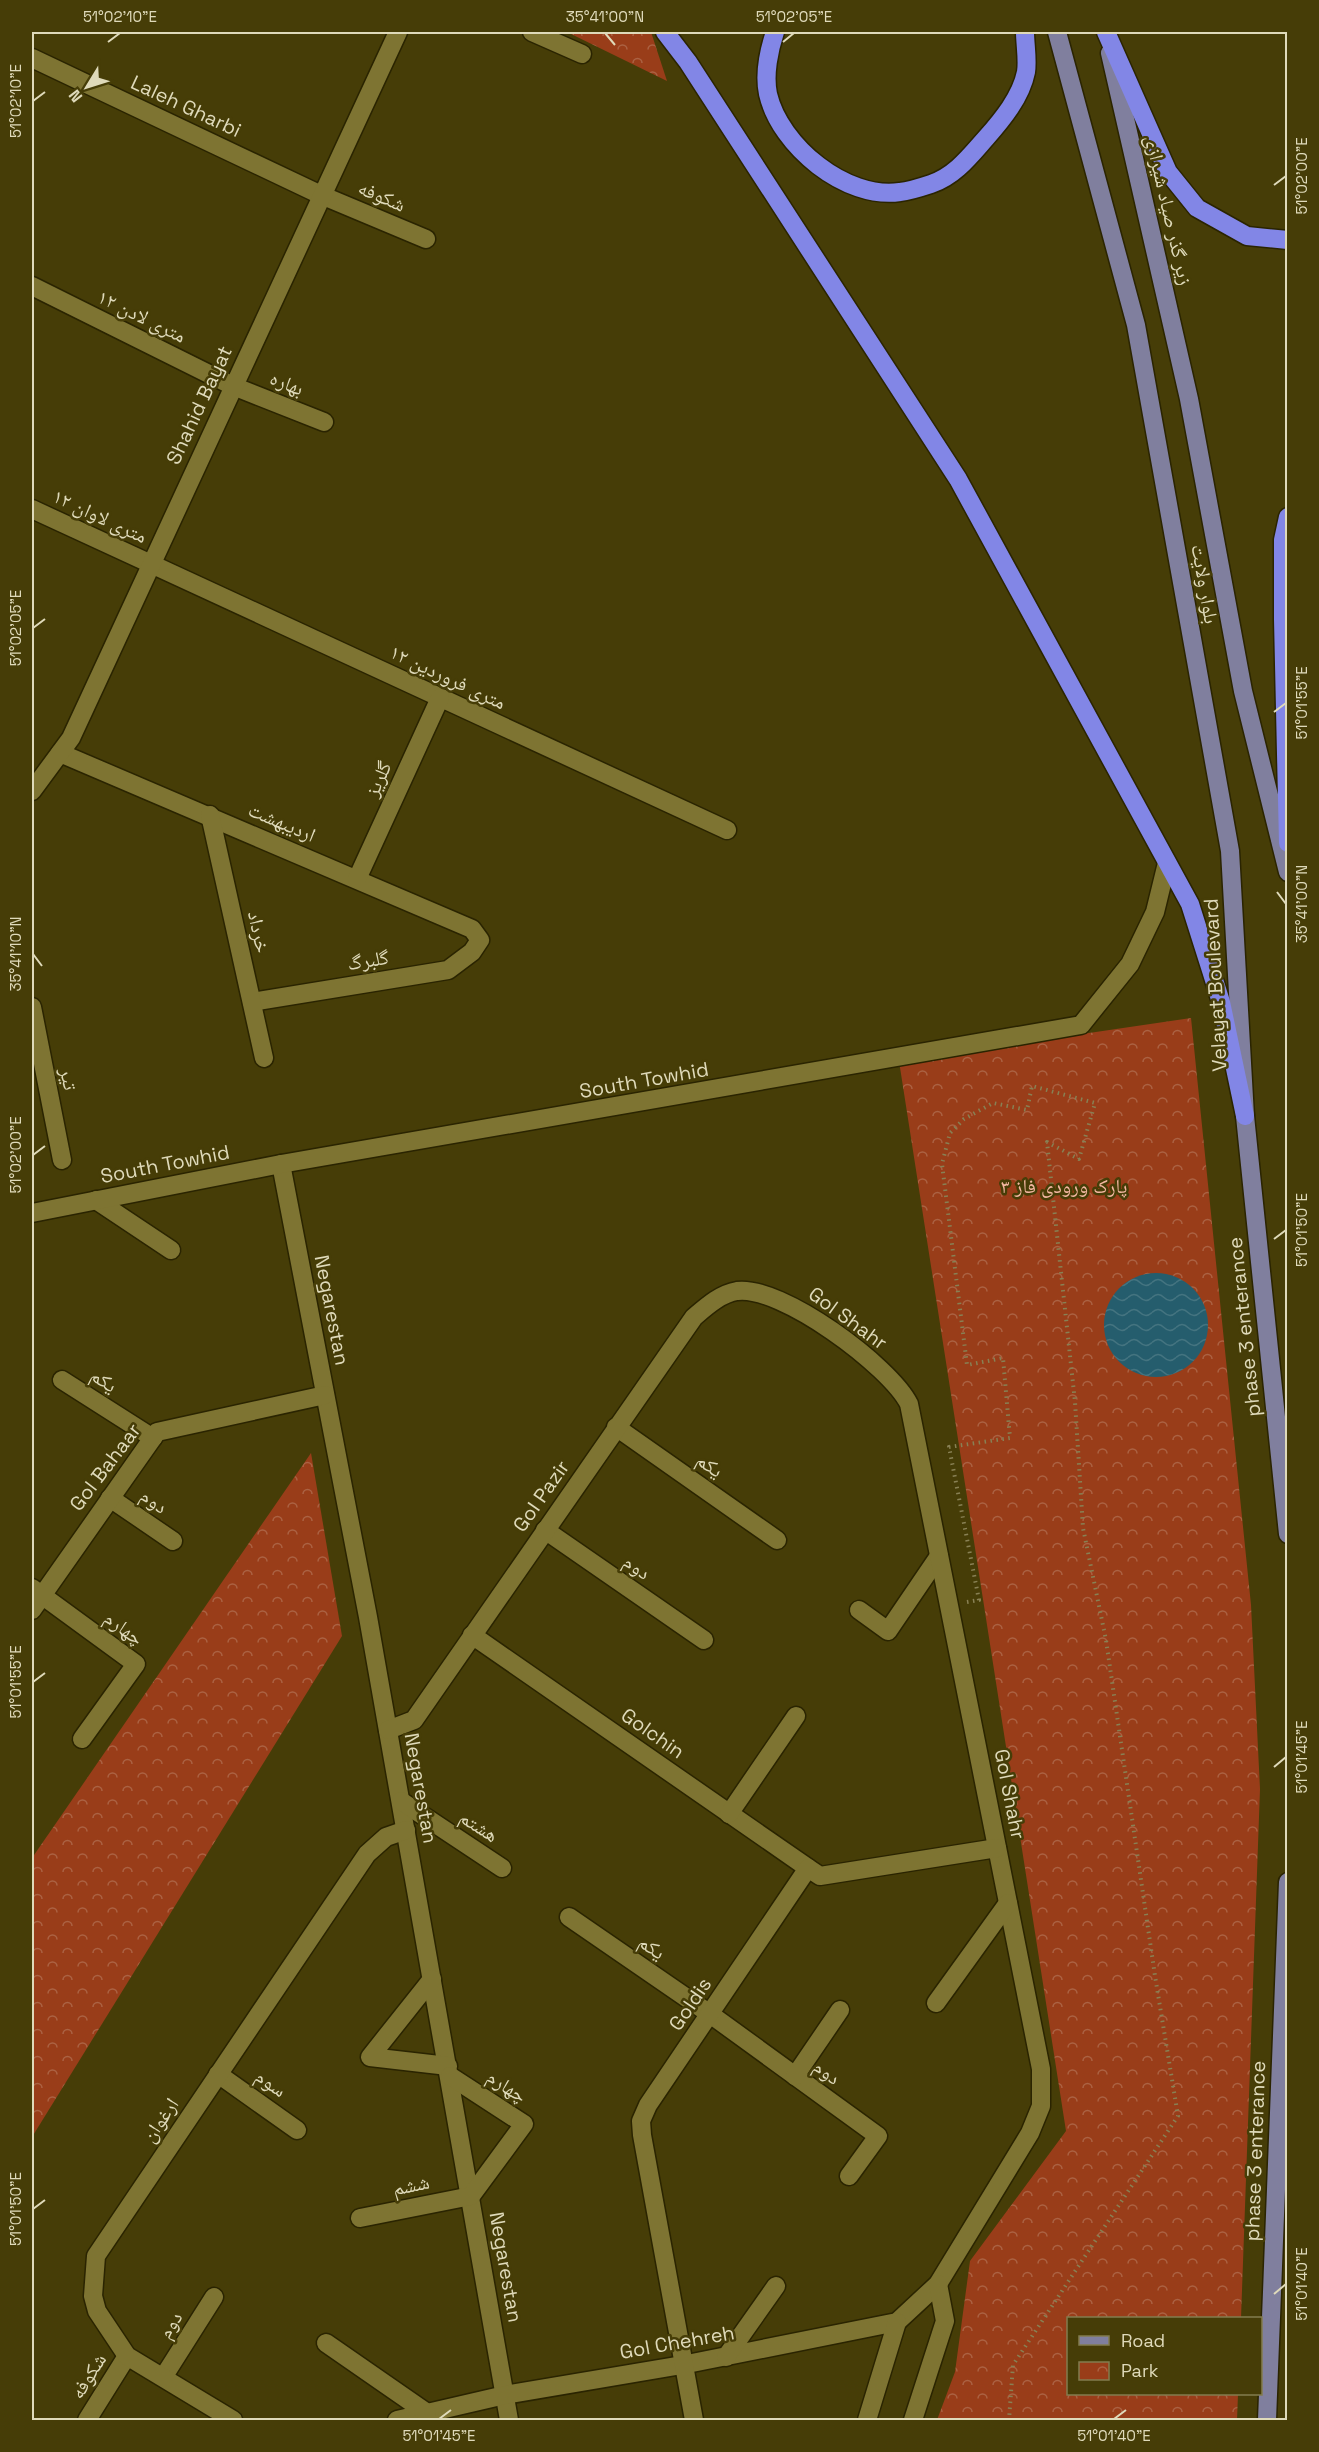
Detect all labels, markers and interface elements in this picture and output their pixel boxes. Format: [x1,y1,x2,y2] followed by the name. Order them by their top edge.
[83,7,157,26] text: 51°02'10"E
[566,7,644,26] text: 35°41'00"N
[756,7,832,26] text: 51°02'05"E
[57,57,117,117] north arrow
[6,64,25,138] text: 51°02'10"E
[127,69,245,143] street label: Laleh Gharbi
[64,85,87,107] text: N
[1139,132,1199,288] street label: زیر گذر صیاد شیرازی
[1292,137,1311,215] text: 51°02'00"E
[354,174,410,218] street label: شکوفه
[93,283,191,349] street label: ۱۲ متری لادن
[160,342,238,468] street label: Shahid Bayat
[266,365,308,401] street label: بهاره
[49,483,151,549] street label: ۱۲ متری لاوان
[1185,542,1225,626] street label: بلوار ولایت
[6,590,25,666] text: 51°02'05"E
[386,639,510,715] street label: ۱۲ متری فروردین
[1292,666,1311,740] text: 51°01'55"E
[358,757,397,802] street label: گلریز
[244,796,320,848] street label: اردیبهشت
[1292,865,1311,943] text: 35°41'00"N
[1197,898,1233,1072] street label: Velayat Boulevard
[242,909,276,956] street label: خرداد
[6,916,25,992] text: 35°41'10"N
[345,944,391,976] street label: گلبرگ
[577,1056,711,1104] street label: South Towhid
[54,1065,84,1092] street label: تیر
[6,1116,25,1194] text: 51°02'00"E
[98,1139,232,1189] street label: South Towhid
[1001,1173,1127,1199] park label: پارک ورودی فاز ۳
[1292,1193,1311,1267] text: 51°01'50"E
[1222,1236,1266,1418] street label: phase 3 enterance
[309,1253,355,1367] street label: Negarestan
[803,1281,893,1355] street label: Gol Shahr
[85,1362,122,1399] street label: یکم
[64,1418,146,1516] street label: Gol Bahaar
[691,1447,728,1484] street label: یکم
[507,1455,575,1537] street label: Gol Pazir
[135,1482,173,1520] street label: دوم
[618,1548,656,1586] street label: دوم
[98,1605,149,1652] street label: چهارم
[6,1645,25,1719] text: 51°01'55"E
[616,1702,690,1764] street label: Golchin
[1292,1721,1311,1793] text: 51°01'45"E
[398,1731,444,1845] street label: Negarestan
[989,1747,1031,1841] street label: Gol Shahr
[454,1804,503,1849] street label: هشتم
[633,1929,670,1966] street label: یکم
[663,1972,717,2036] street label: Goldis
[808,2053,846,2091] street label: دوم
[1239,2060,1271,2242] street label: phase 3 enterance
[250,2063,292,2104] street label: سوم
[481,2063,532,2110] street label: چهارم
[136,2093,184,2147] street label: ارغوان
[390,2169,432,2202] street label: ششم
[6,2172,25,2246] text: 51°01'50"E
[483,2210,529,2324] street label: Negarestan
[1292,2247,1311,2321] text: 51°01'40"E
[152,2306,189,2344] street label: دوم
[1067,2317,1262,2395] legend
[618,2319,736,2365] street label: Gol Chehreh
[1121,2329,1165,2352] text: Road
[64,2348,112,2404] street label: شکوفه
[1121,2359,1159,2382] text: Park
[403,2426,475,2445] text: 51°01'45"E
[1077,2426,1151,2445] text: 51°01'40"E

